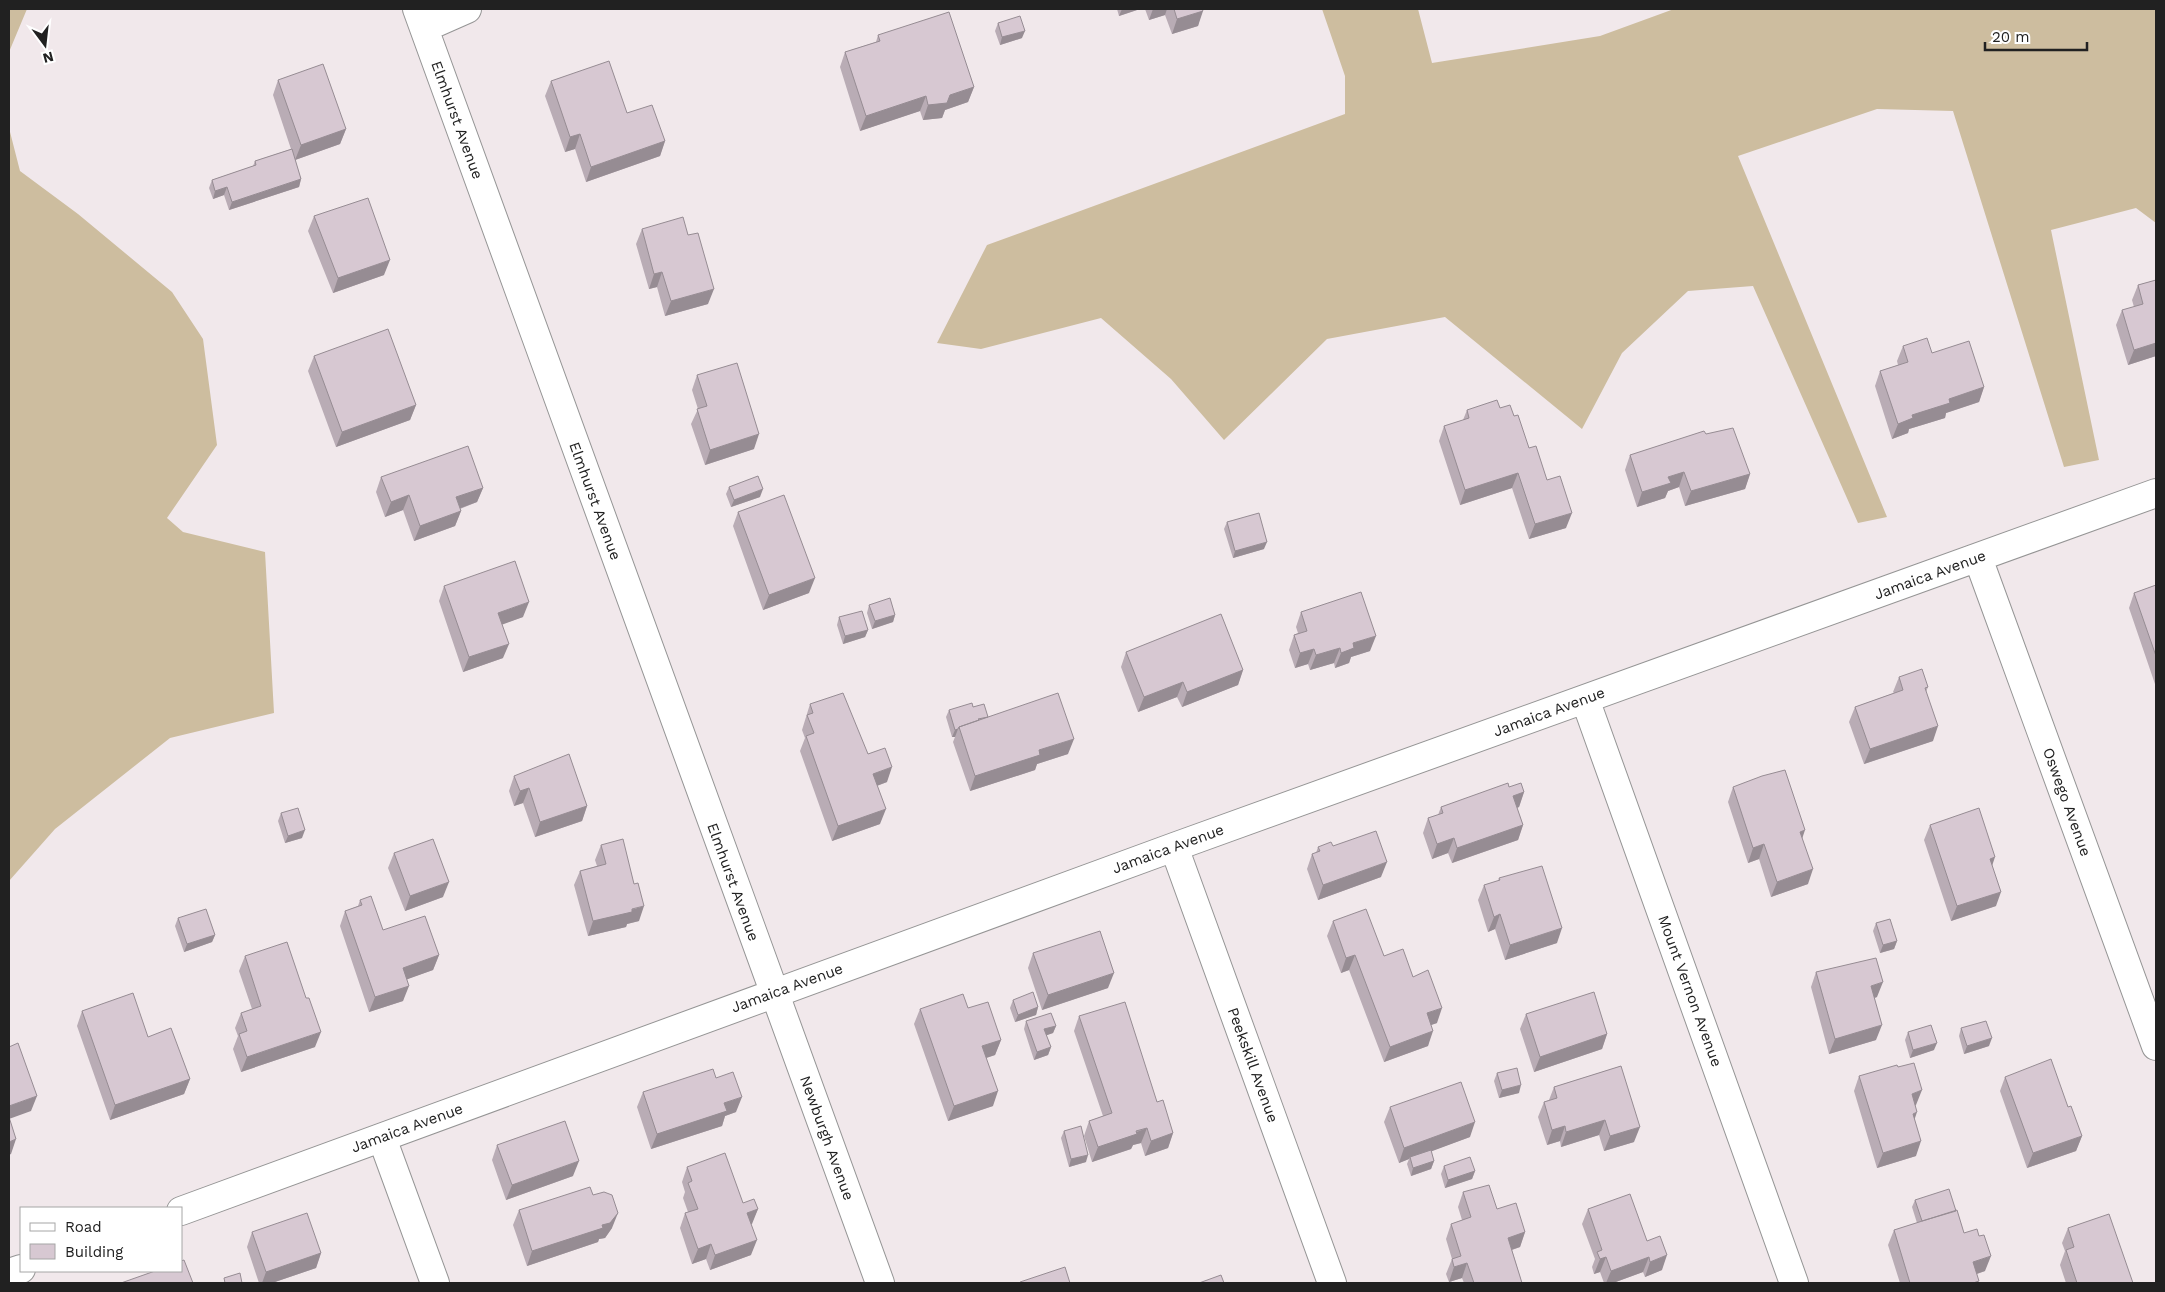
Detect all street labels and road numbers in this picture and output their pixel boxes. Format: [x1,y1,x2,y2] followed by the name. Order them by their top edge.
[427,58,487,182] street label: Elmhurst Avenue
[565,439,625,563] street label: Elmhurst Avenue
[1872,546,1988,604] street label: Jamaica Avenue
[1491,683,1607,741] street label: Jamaica Avenue
[2039,745,2095,859] street label: Oswego Avenue
[703,820,763,944] street label: Elmhurst Avenue
[1110,820,1226,878] street label: Jamaica Avenue
[1654,913,1726,1069] street label: Mount Vernon Avenue
[729,959,845,1017] street label: Jamaica Avenue
[1224,1005,1282,1125] street label: Peekskill Avenue
[796,1073,858,1203] street label: Newburgh Avenue
[349,1099,465,1157] street label: Jamaica Avenue

